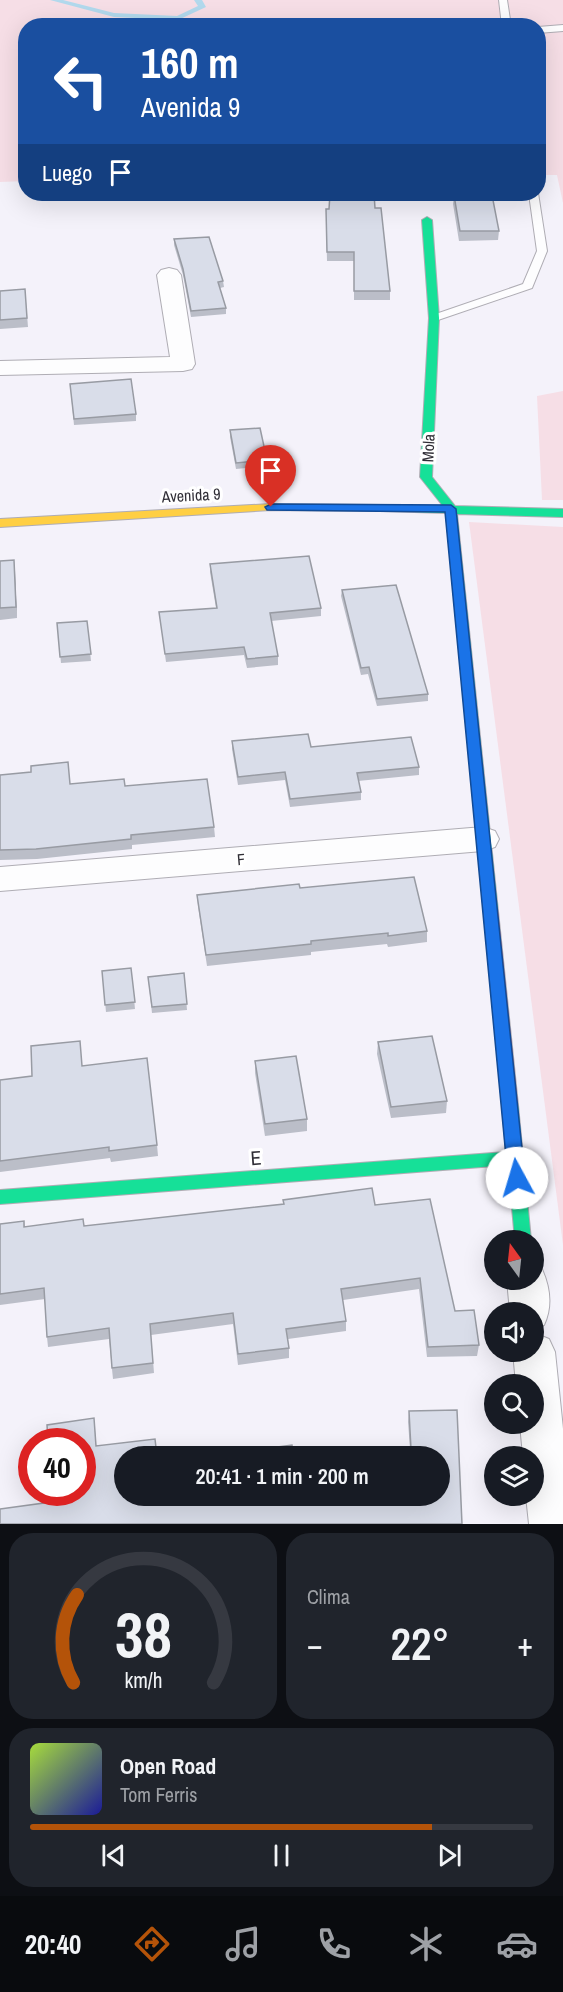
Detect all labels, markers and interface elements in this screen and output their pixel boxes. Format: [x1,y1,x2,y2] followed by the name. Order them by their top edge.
[141,35,239,91] text: 160 m
[42,42,120,120] icon: left
[141,89,240,125] text: Avenida 9
[104,156,137,189] icon: arrive
[42,158,92,188] text: Luego
[416,433,440,463] street label: Mola
[245,445,296,507] pin
[254,454,287,487] icon: arrive
[160,482,221,508] street label: Avenida 9
[236,848,246,870] street label: F
[250,1144,262,1171] street label: E
[485,1146,549,1210] position arrow
[484,1230,544,1290] north arrow
[484,1230,544,1506] map controls
[484,1302,544,1362] button: sound
[484,1374,544,1434] button: search
[18,1428,96,1506] speed limit sign: 40
[484,1446,544,1506] button: layers
[195,1461,369,1491] text: 20:41 · 1 min · 200 m
[307,1583,350,1610] text: Clima
[115,1592,171,1676] text: 38
[390,1613,450,1674] text: 22°
[307,1622,323,1666] text: −
[517,1622,533,1666] text: +
[124,1666,162,1695] text: km/h
[120,1751,216,1781] text: Open Road
[120,1781,198,1808] text: Tom Ferris
[97,1839,130,1872] icon: previous
[265,1839,298,1872] icon: pause
[433,1839,466,1872] icon: next
[131,1923,173,1965] icon: directions
[222,1923,264,1965] icon: music
[313,1923,355,1965] icon: phone
[405,1923,447,1965] icon: climate
[496,1923,538,1965] icon: car
[25,1926,81,1962] text: 20:40

